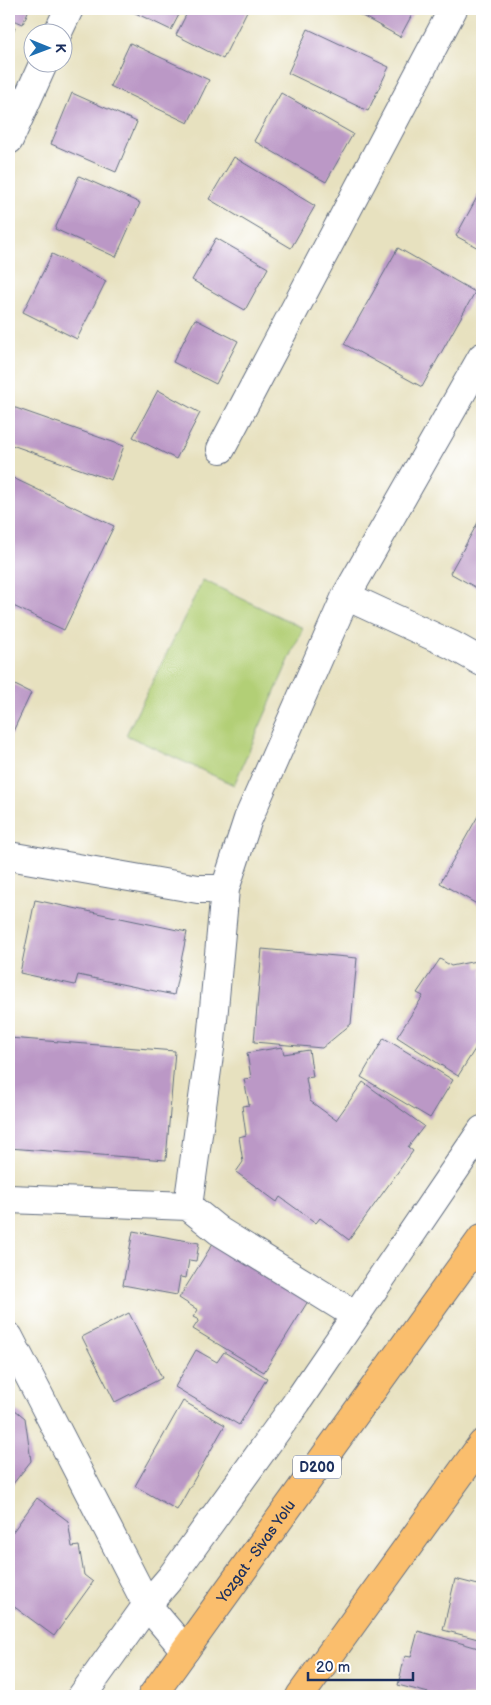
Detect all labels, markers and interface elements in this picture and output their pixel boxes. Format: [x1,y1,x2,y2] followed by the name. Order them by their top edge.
[22,22,72,72] north arrow
[52,43,69,54] text: K
[293,1455,341,1478] road number: D200
[212,1496,300,1608] street label: Yozgat - Sivas Yolu
[308,1650,414,1682] scale bar
[316,1658,350,1677] text: 20 m

